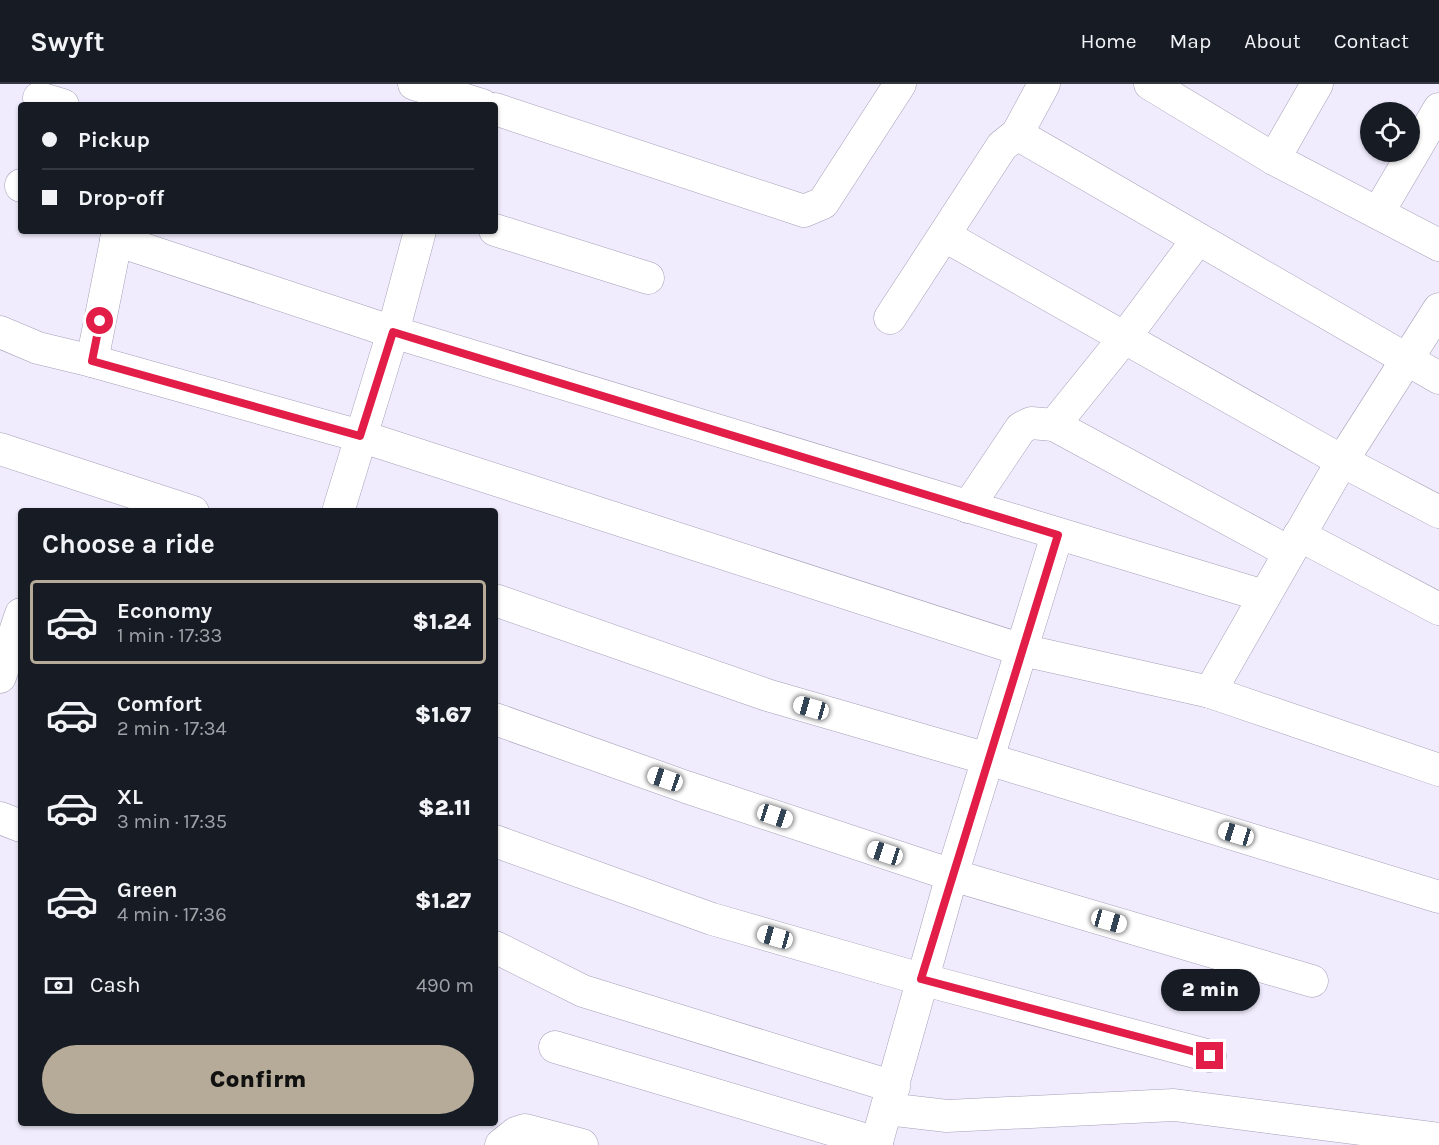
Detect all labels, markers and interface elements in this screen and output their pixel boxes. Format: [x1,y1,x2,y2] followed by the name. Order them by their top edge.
[30,25,105,58] text: Swyft
[1081,29,1137,53] text: Home
[1170,29,1211,53] text: Map
[1244,29,1301,53] text: About
[1334,29,1409,53] text: Contact
[1360,102,1420,162] map controls
[1360,102,1420,162] button: locate
[78,127,150,153] text: Pickup
[78,185,164,211] text: Drop-off
[86,307,113,334] route start
[42,528,215,560] text: Choose a ride
[45,595,99,649] icon: car
[117,598,212,624] text: Economy
[413,609,471,635] text: $1.24
[117,624,222,647] text: 1 min · 17:33
[45,688,99,742] icon: car
[117,691,202,717] text: Comfort
[791,694,831,722] car
[415,702,471,728] text: $1.67
[117,717,227,740] text: 2 min · 17:34
[645,765,685,793] car
[45,781,99,835] icon: car
[117,784,143,810] text: XL
[418,795,471,821] text: $2.11
[755,802,795,830] car
[117,810,227,833] text: 3 min · 17:35
[1216,820,1256,848] car
[865,839,905,867] car
[45,874,99,928] icon: car
[117,877,178,903] text: Green
[415,888,471,914] text: $1.27
[117,903,227,926] text: 4 min · 17:36
[1089,907,1129,935] car
[755,923,795,951] car
[42,969,75,1002] icon: cash
[1160,969,1260,1011] callout: 2 min
[90,972,140,998] text: Cash
[416,974,474,997] text: 490 m
[1182,978,1239,1001] text: 2 min
[1196,1042,1223,1069] route end
[42,1045,474,1114] button: Confirm

